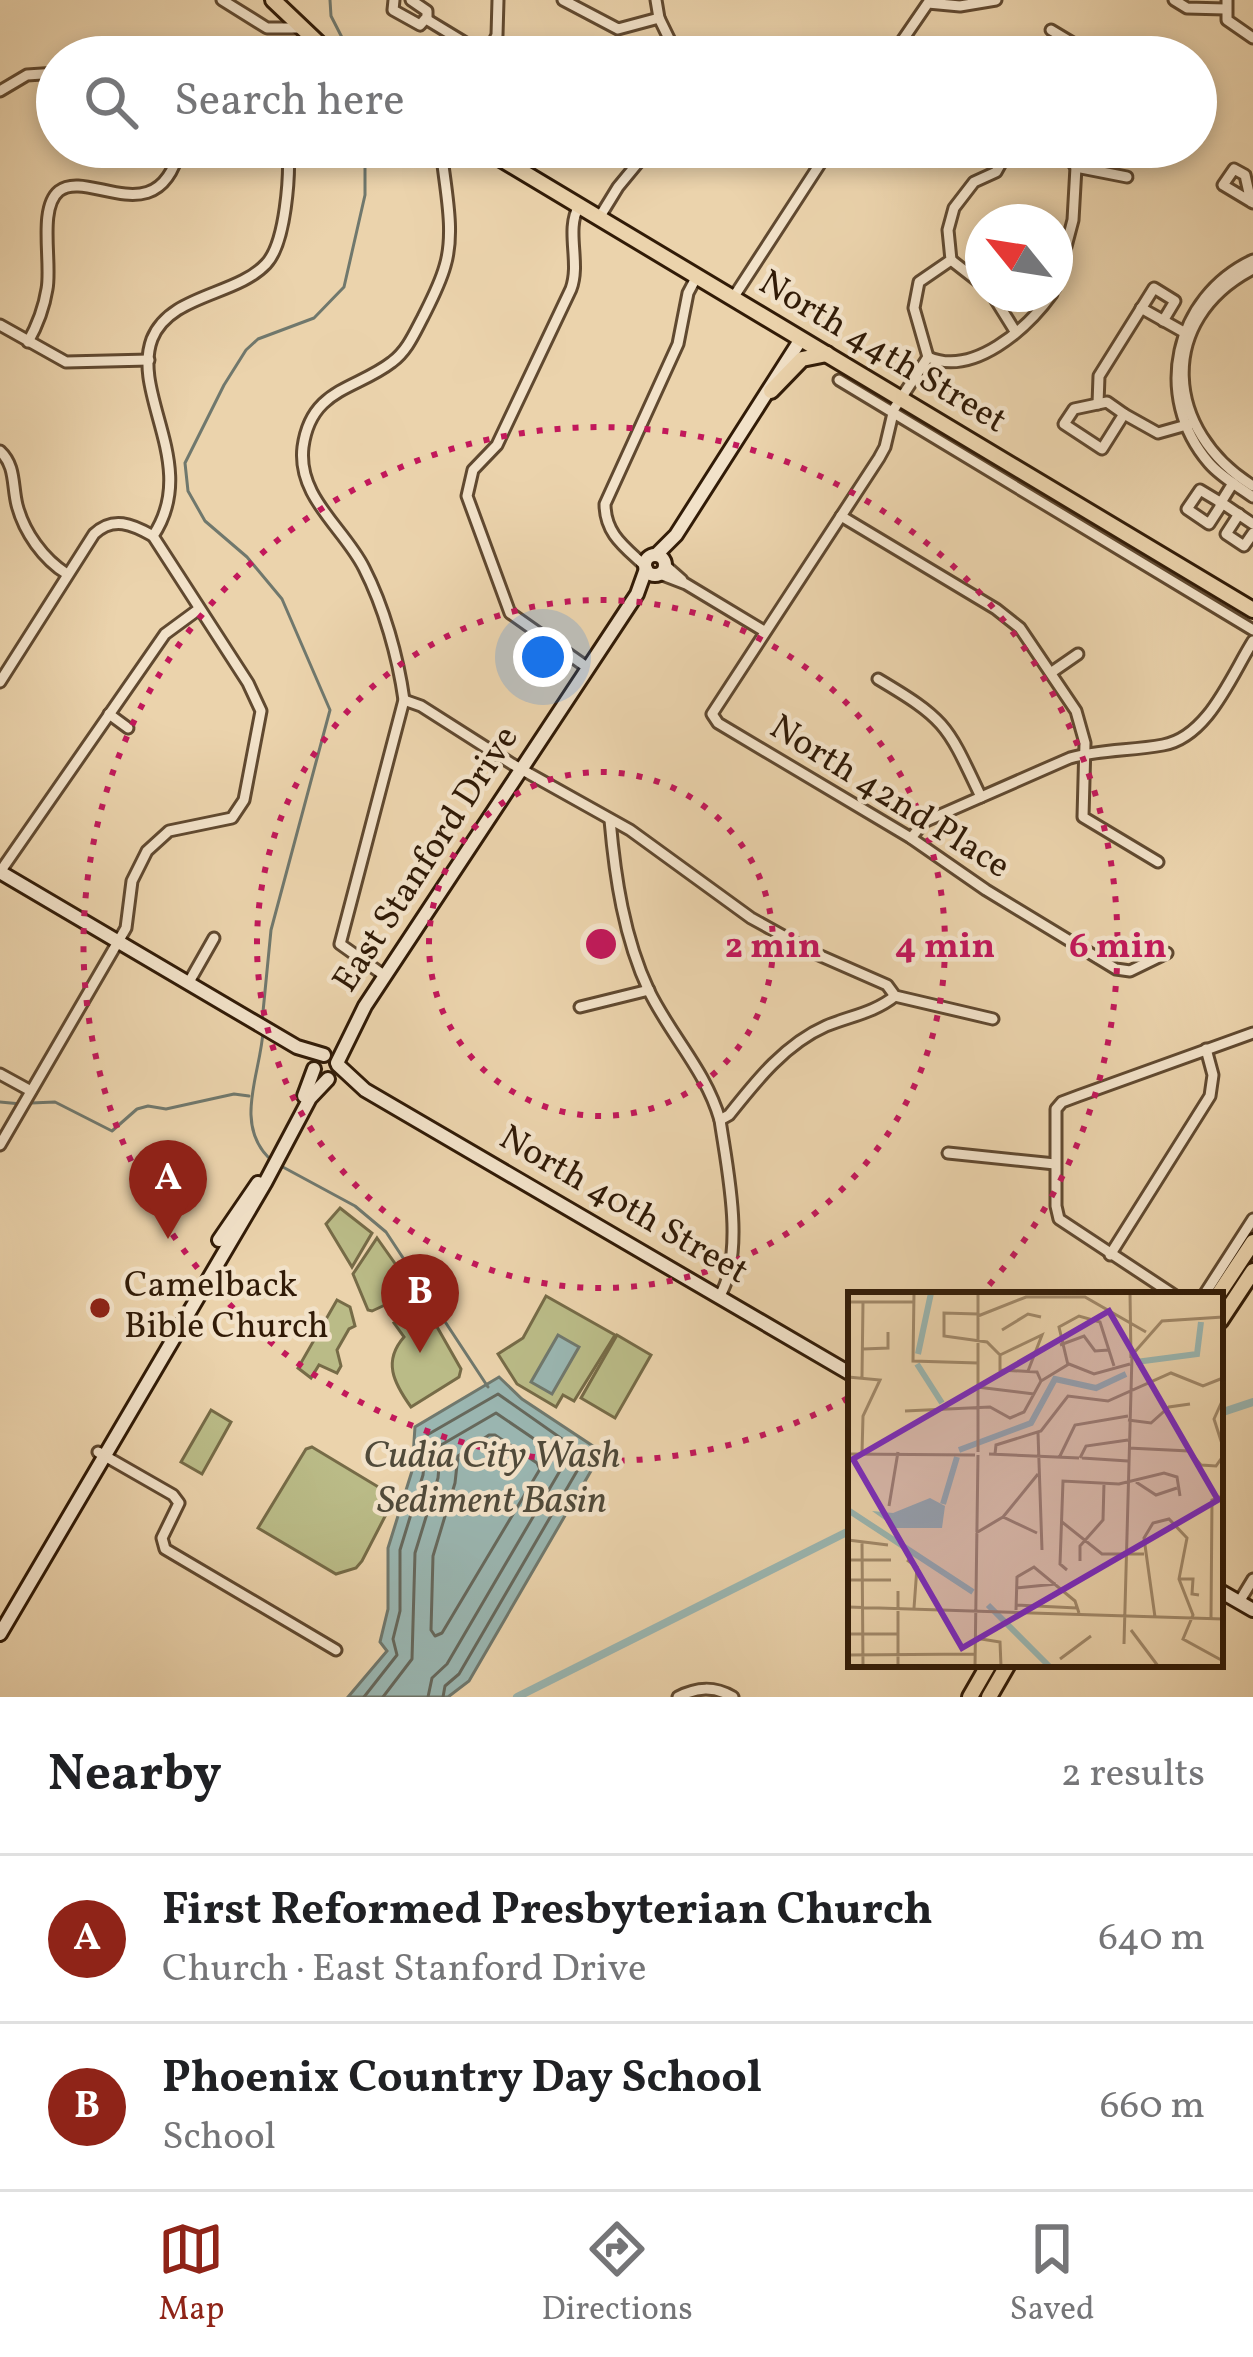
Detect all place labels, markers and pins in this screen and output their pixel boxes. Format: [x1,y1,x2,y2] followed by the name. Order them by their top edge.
[580,923,622,965] centre of rings
[129,1140,207,1239] pin: A
[381,1254,459,1353] pin: B
[124,1262,329,1353] place label: Camelback Bible Church
[87,1295,113,1321] marker: Camelback Bible Church

